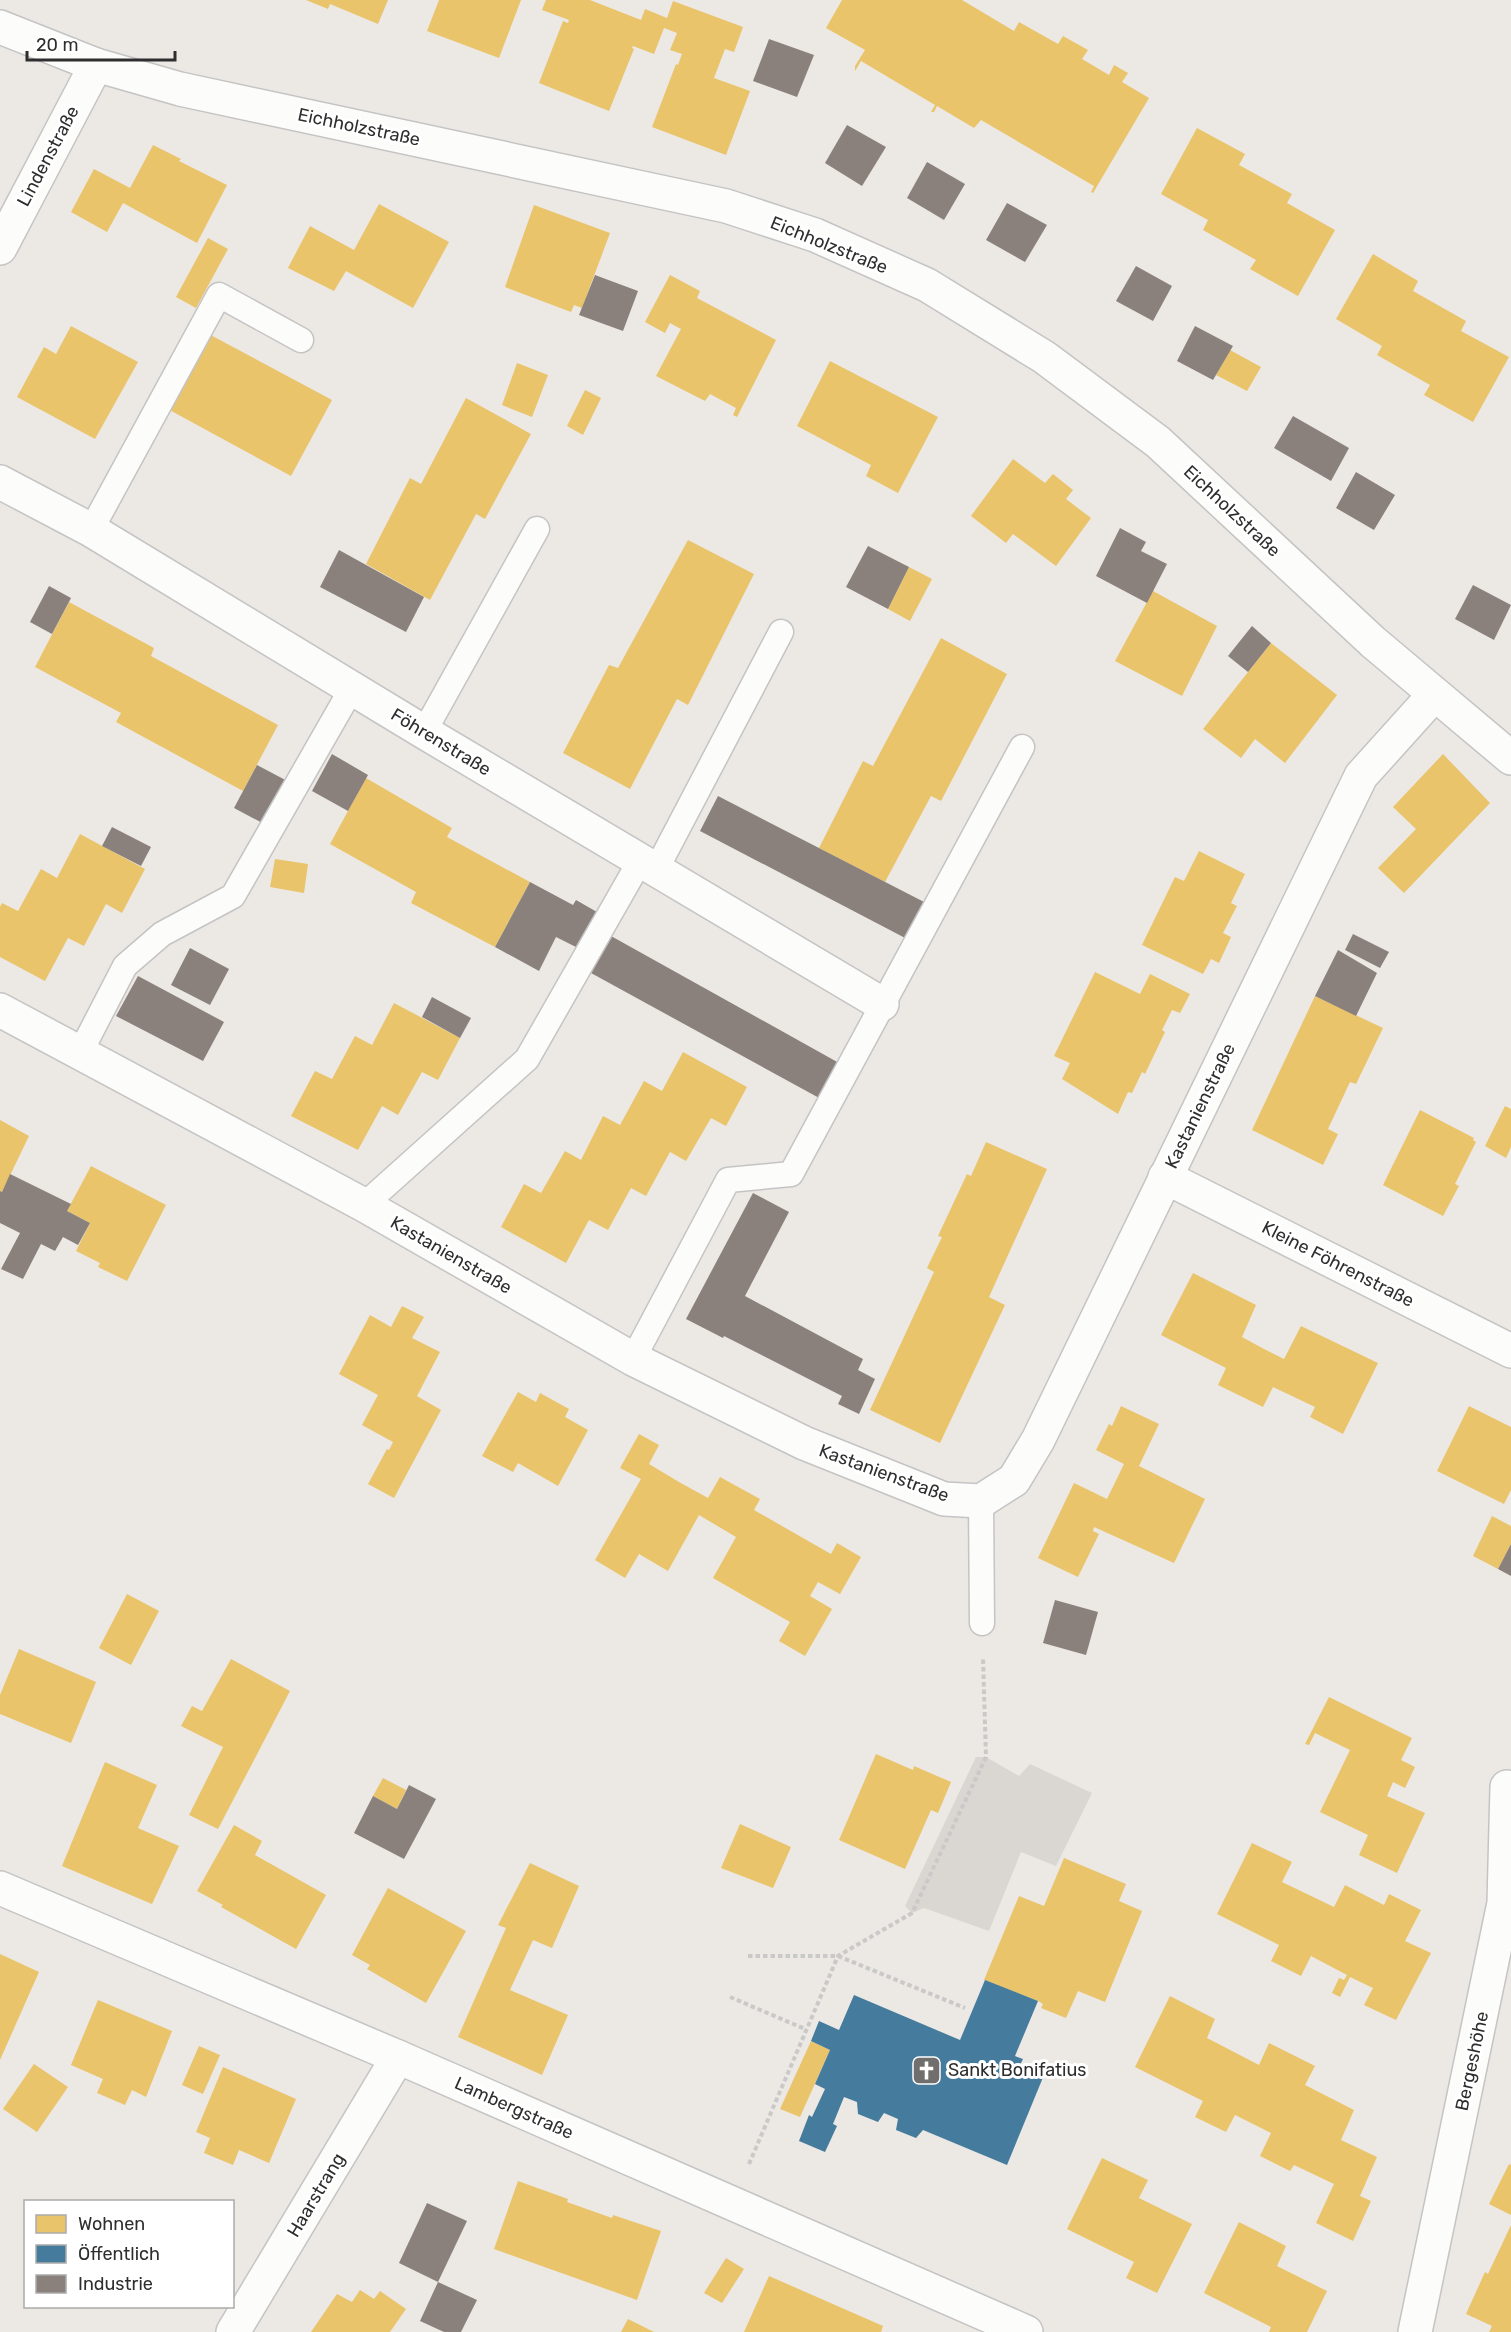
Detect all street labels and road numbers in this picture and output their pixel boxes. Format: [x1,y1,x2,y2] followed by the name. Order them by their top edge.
[12,102,84,210] street label: Lindenstraße
[296,103,422,151] street label: Eichholzstraße
[767,211,891,279] street label: Eichholzstraße
[1179,460,1285,562] street label: Eichholzstraße
[387,704,495,780] street label: Föhrenstraße
[1160,1040,1240,1172] street label: Kastanienstraße
[386,1211,516,1299] street label: Kastanienstraße
[1258,1216,1418,1312] street label: Kleine Föhrenstraße
[816,1439,952,1507] street label: Kastanienstraße
[1451,2009,1493,2113] street label: Bergeshöhe
[451,2072,577,2144] street label: Lambergstraße
[282,2149,350,2241] street label: Haarstrang

